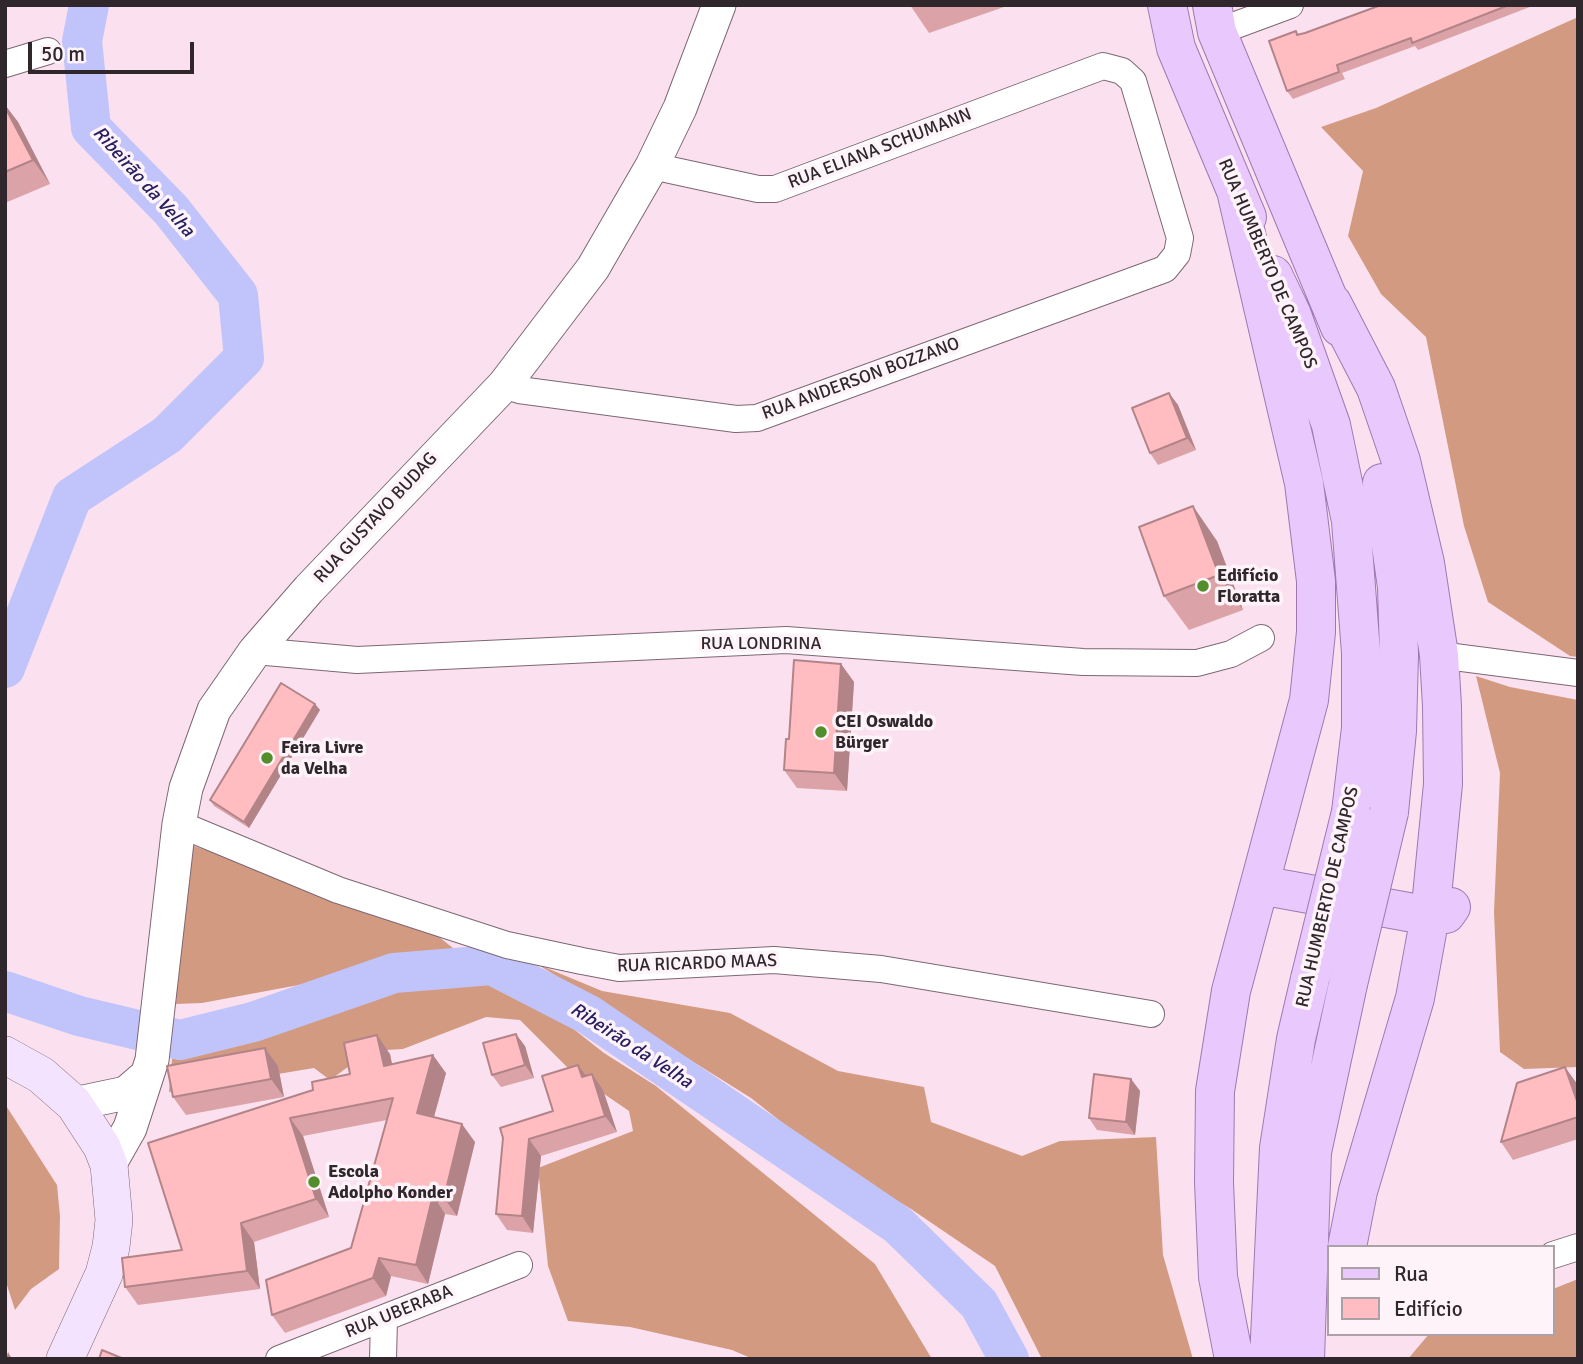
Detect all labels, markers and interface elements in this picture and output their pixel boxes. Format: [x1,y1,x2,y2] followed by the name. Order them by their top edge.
[32,28,198,72] scale bar
[41,41,85,67] text: 50 m
[785,104,975,194] street label: RUA ELIANA SCHUMANN
[87,122,199,242] water label: Ribeirão da Velha
[1213,156,1321,372] street label: RUA HUMBERTO DE CAMPOS
[759,333,963,425] street label: RUA ANDERSON BOZZANO
[310,448,442,588] street label: RUA GUSTAVO BUDAG
[1217,565,1280,608] place label: Edifício Floratta
[1195,578,1211,594] marker: Edifício Floratta
[700,633,822,655] street label: RUA LONDRINA
[835,711,933,754] place label: CEI Oswaldo Bürger
[813,724,829,740] marker: CEI Oswaldo Bürger
[281,737,363,780] place label: Feira Livre da Velha
[259,750,275,766] marker: Feira Livre da Velha
[1292,784,1364,1010] street label: RUA HUMBERTO DE CAMPOS
[617,950,777,978] street label: RUA RICARDO MAAS
[566,998,696,1094] water label: Ribeirão da Velha
[328,1161,453,1204] place label: Escola Adolpho Konder
[306,1174,322,1190] marker: Escola Adolpho Konder
[1328,1245,1555,1336] legend
[1394,1261,1428,1287] text: Rua
[342,1281,456,1343] street label: RUA UBERABA
[1394,1296,1463,1322] text: Edifício

